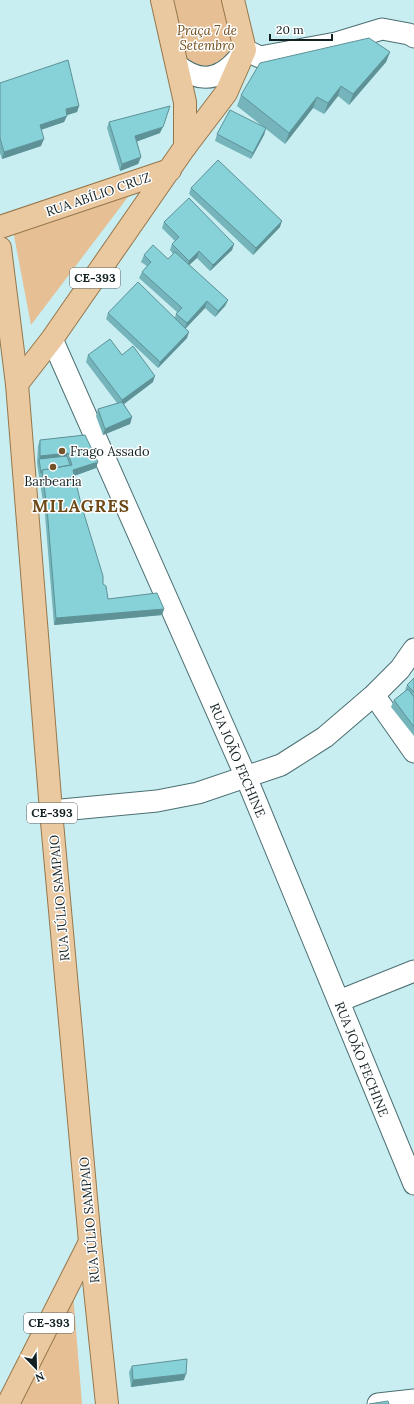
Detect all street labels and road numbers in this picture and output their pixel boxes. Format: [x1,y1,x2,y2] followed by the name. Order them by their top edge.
[43,169,153,220] street label: RUA ABÍLIO CRUZ
[70,268,120,288] road number: CE-393
[206,700,269,820] street label: RUA JOÃO FECHINE
[27,803,77,823] road number: CE-393
[46,834,73,962] street label: RUA JÚLIO SAMPAIO
[331,999,392,1119] street label: RUA JOÃO FECHINE
[76,1156,103,1284] street label: RUA JÚLIO SAMPAIO
[24,1313,74,1333] road number: CE-393

